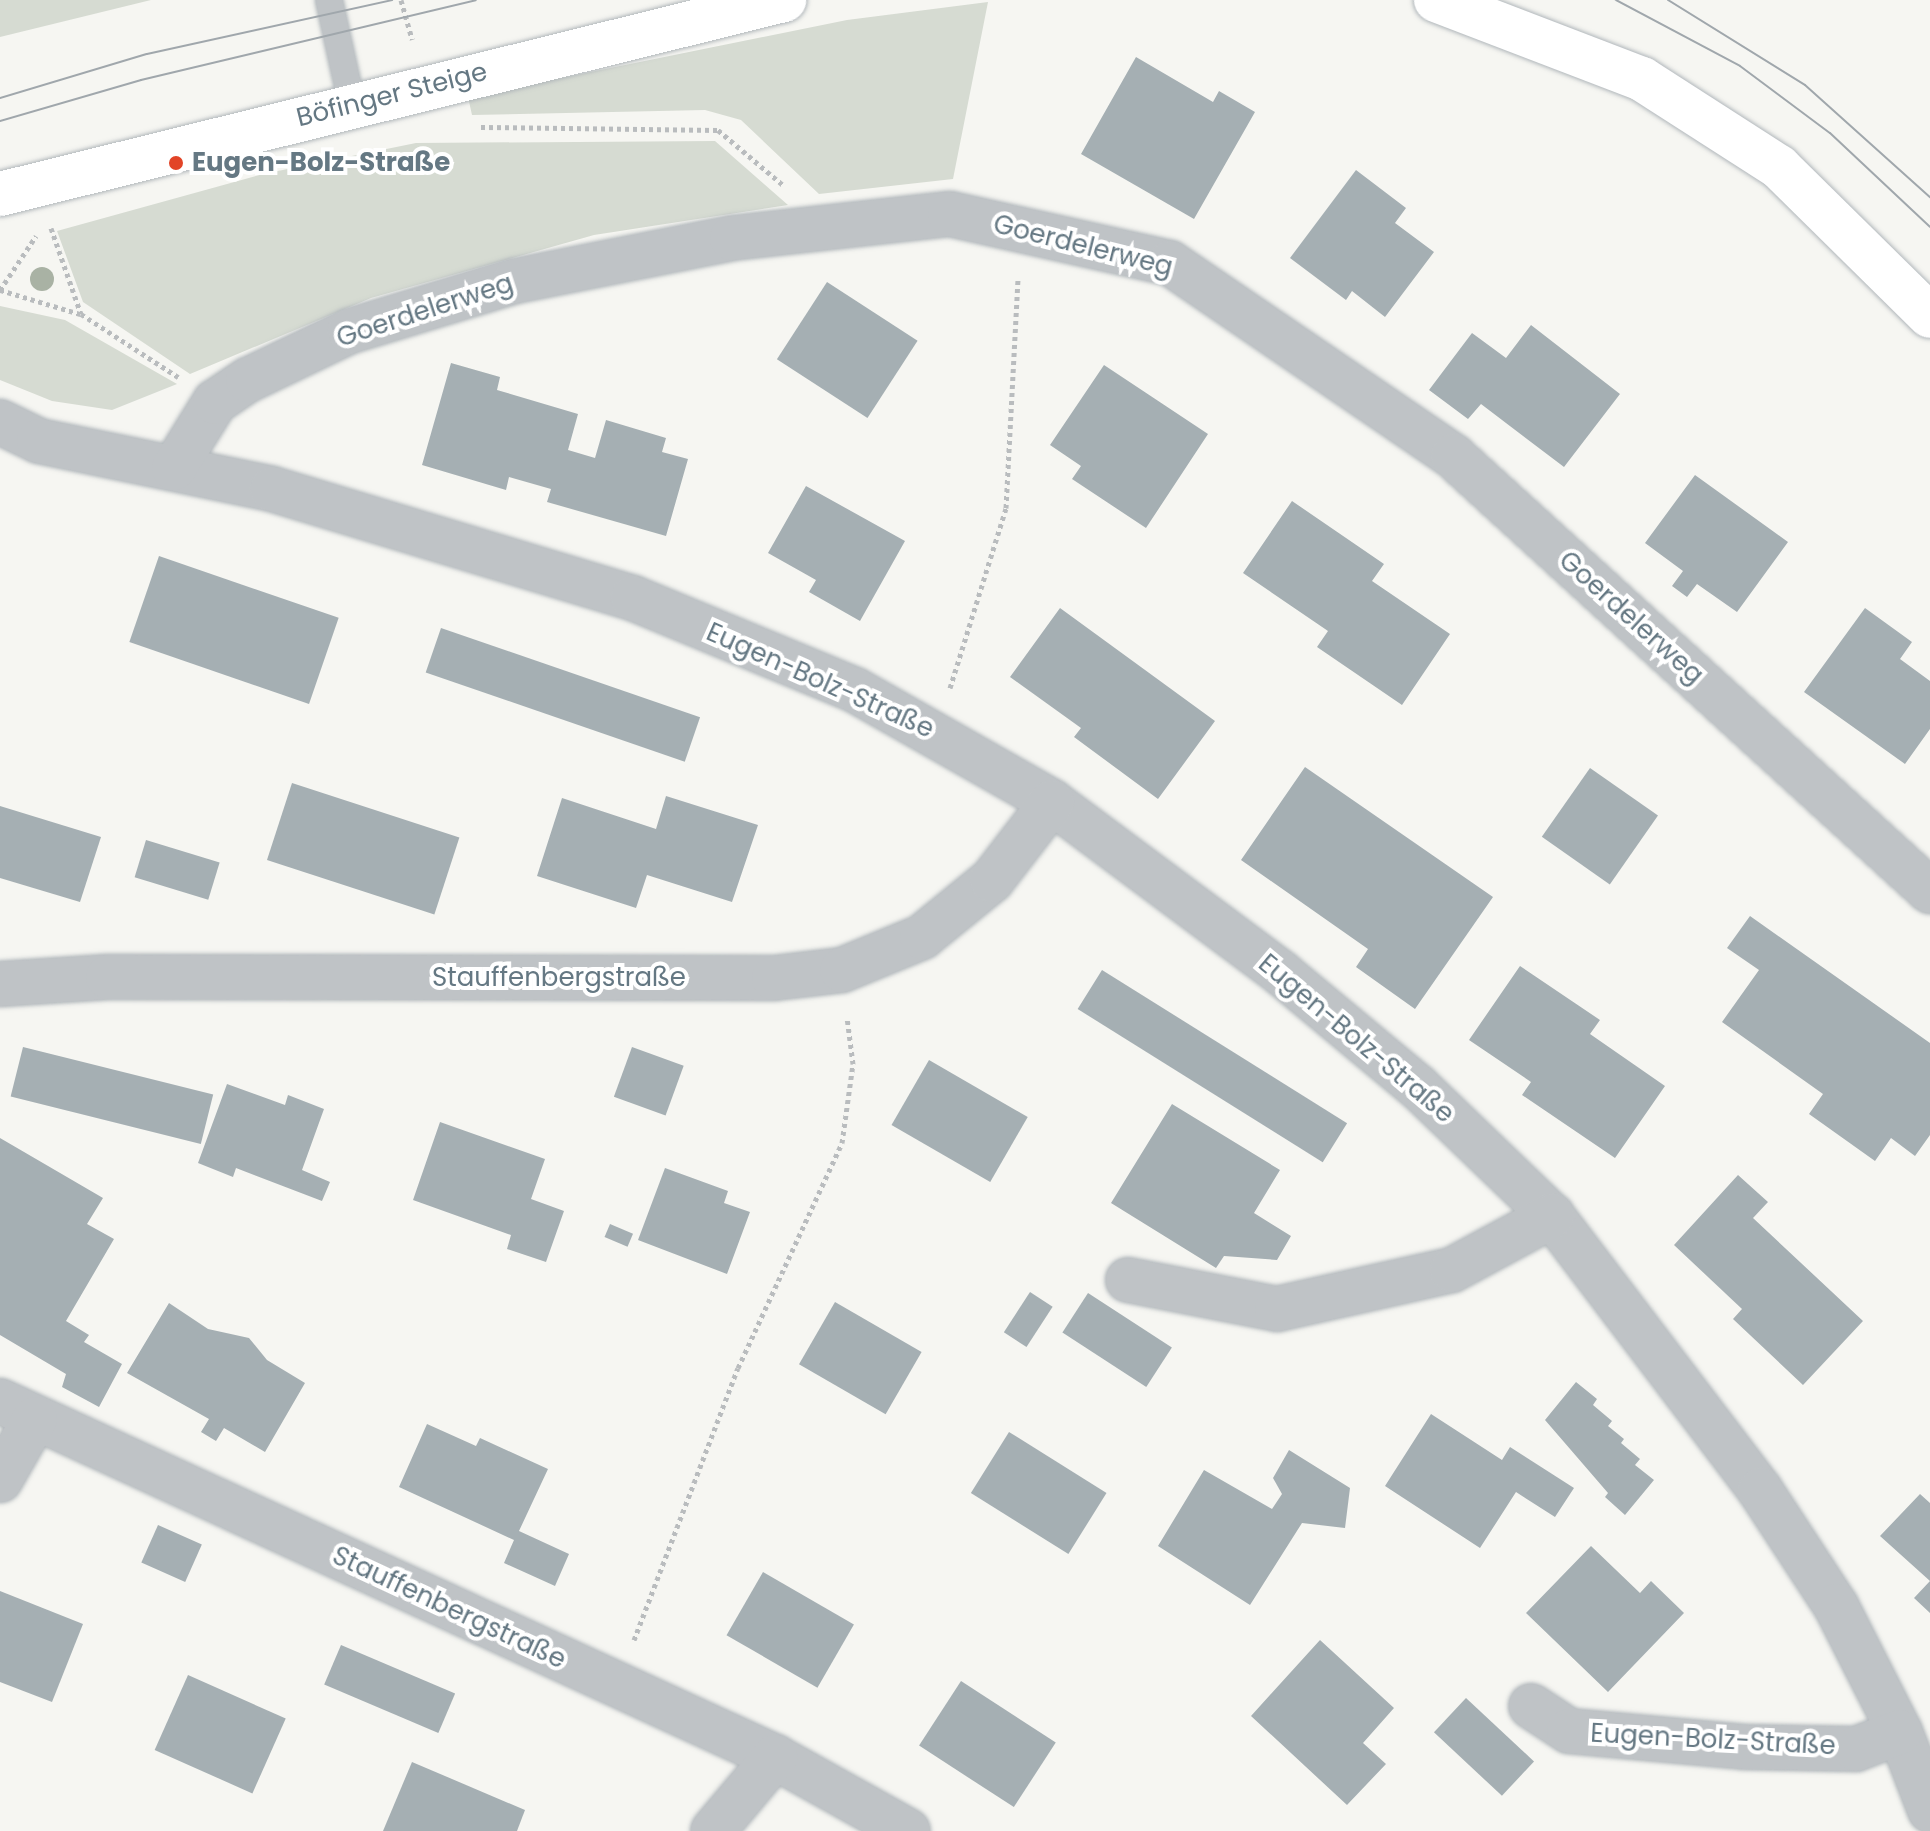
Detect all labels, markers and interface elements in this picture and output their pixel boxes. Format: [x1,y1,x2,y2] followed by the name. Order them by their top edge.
[293,56,491,134] street label: Böfinger Steige
[192,147,450,179] place label: Eugen-Bolz-Straße
[167,154,185,172] marker: Eugen-Bolz-Straße
[990,209,1176,283] street label: Goerdelerweg
[333,268,517,354] street label: Goerdelerweg
[1552,545,1710,691] street label: Goerdelerweg
[701,617,939,745] street label: Eugen-Bolz-Straße
[1252,948,1460,1130] street label: Eugen-Bolz-Straße
[432,962,686,994] street label: Stauffenbergstraße
[327,1540,571,1676] street label: Stauffenbergstraße
[1590,1718,1836,1762] street label: Eugen-Bolz-Straße

